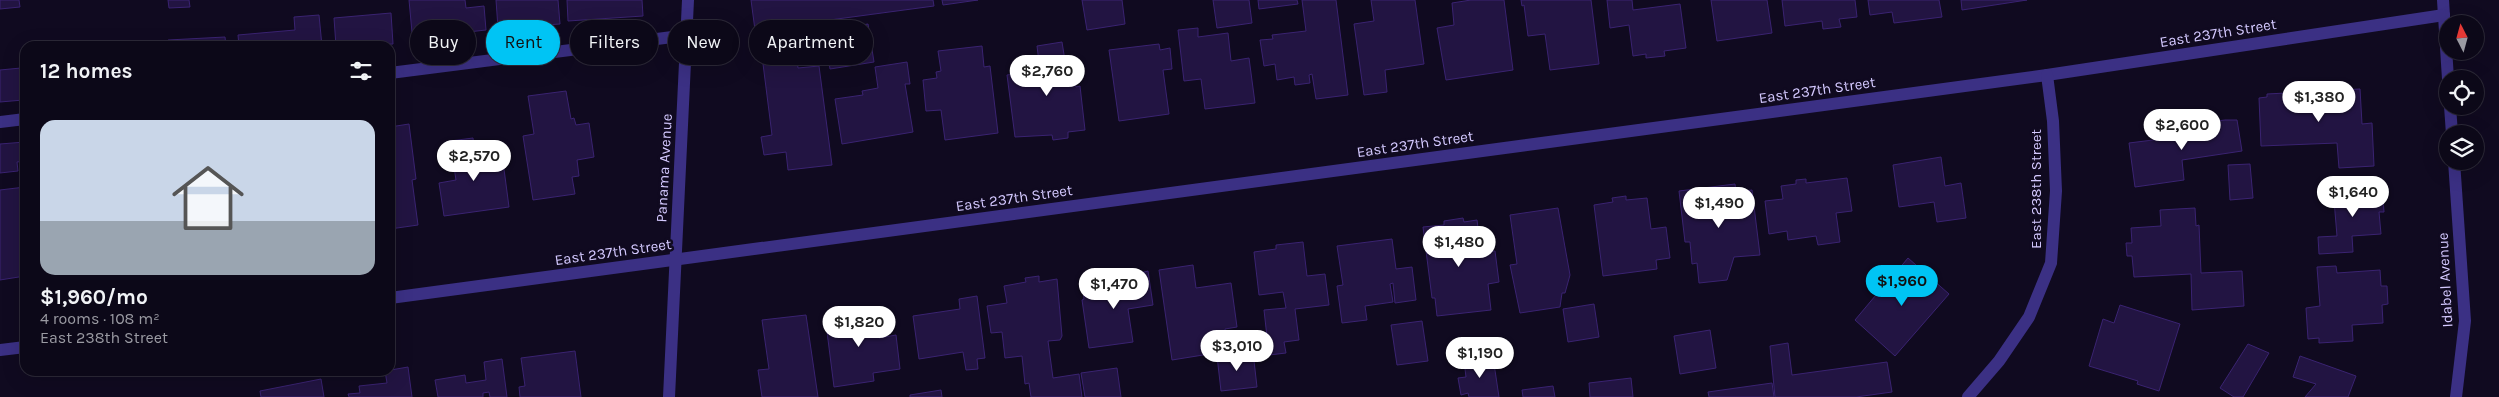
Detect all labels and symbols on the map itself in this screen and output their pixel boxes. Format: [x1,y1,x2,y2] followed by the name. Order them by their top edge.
[2158,15,2278,51] street label: East 237th Street
[2439,15,2484,60] north arrow
[1006,54,1088,97] pin: $2,760
[1757,73,1877,107] street label: East 237th Street
[2278,80,2360,123] pin: $1,380
[2141,108,2223,151] pin: $2,600
[652,113,676,223] street label: Panama Avenue
[1355,127,1475,161] street label: East 237th Street
[2027,129,2045,249] street label: East 238th Street
[433,140,515,182] pin: $2,570
[2312,176,2394,218] pin: $1,640
[954,181,1074,215] street label: East 237th Street
[1678,186,1760,229] pin: $1,490
[1418,226,1500,268] pin: $1,480
[2434,232,2456,328] street label: Idabel Avenue
[553,235,673,269] street label: East 237th Street
[1861,264,1943,307] pin: $1,960
[1073,268,1155,310] pin: $1,470
[818,306,900,348] pin: $1,820
[1196,330,1278,372] pin: $3,010
[1439,336,1521,379] pin: $1,190

